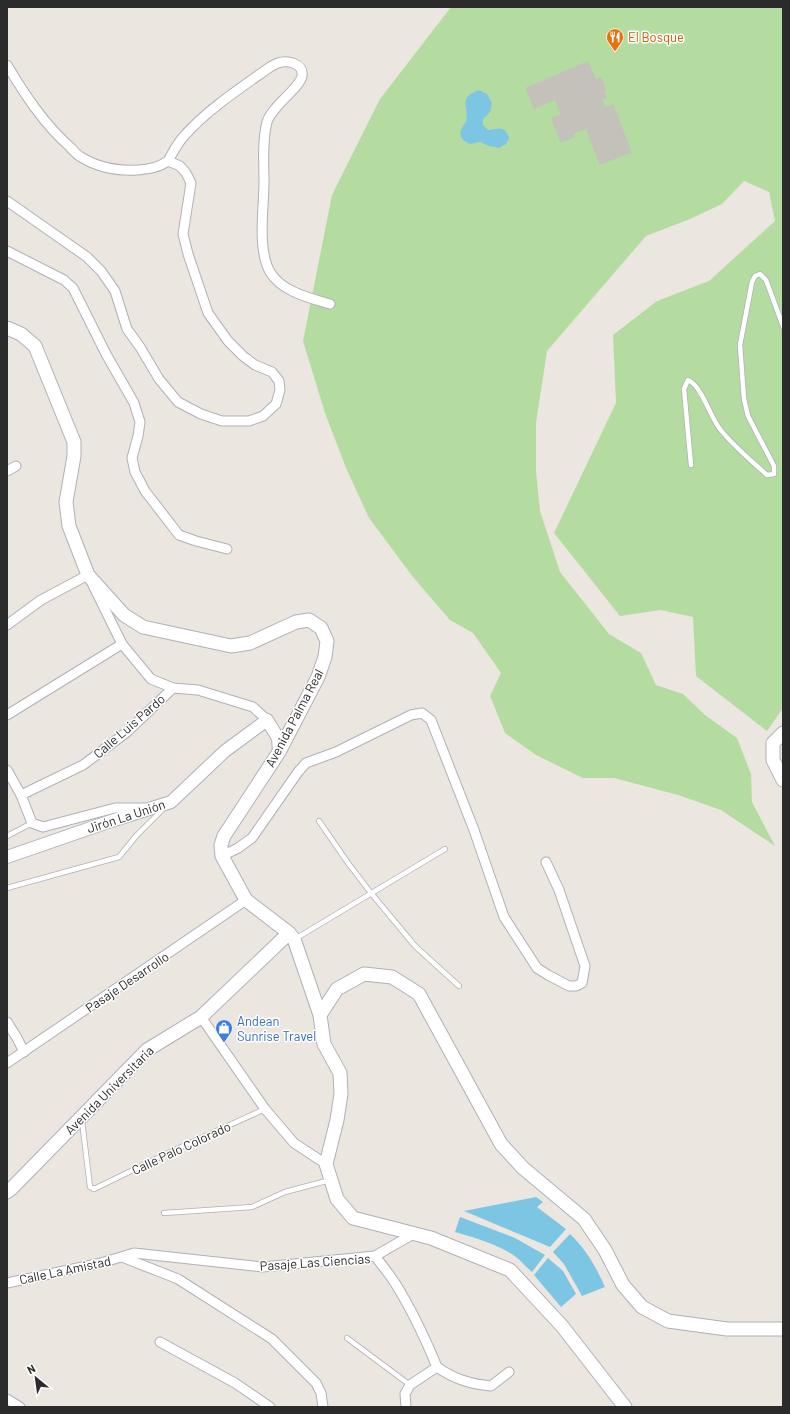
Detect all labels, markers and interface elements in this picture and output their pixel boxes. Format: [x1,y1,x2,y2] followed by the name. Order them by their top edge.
[605,27,625,52] restaurant icon: El Bosque
[628,29,684,45] place label: El Bosque
[261,666,327,770] street label: Avenida Palma Real
[90,691,168,761] street label: Calle Luis Pardo
[85,796,167,836] street label: Jirón La Unión
[82,948,172,1016] street label: Pasaje Desarrollo
[237,1013,316,1044] place label: Andean Sunrise Travel
[214,1018,234,1043] shop icon: Andean Sunrise Travel
[61,1042,157,1138] street label: Avenida Universitaria
[129,1118,233,1178] street label: Calle Palo Colorado
[259,1250,371,1274] street label: Pasaje Las Ciencias
[18,1252,112,1288] street label: Calle La Amistad
[16,1358,56,1398] north arrow
[25,1361,37,1376] text: N

